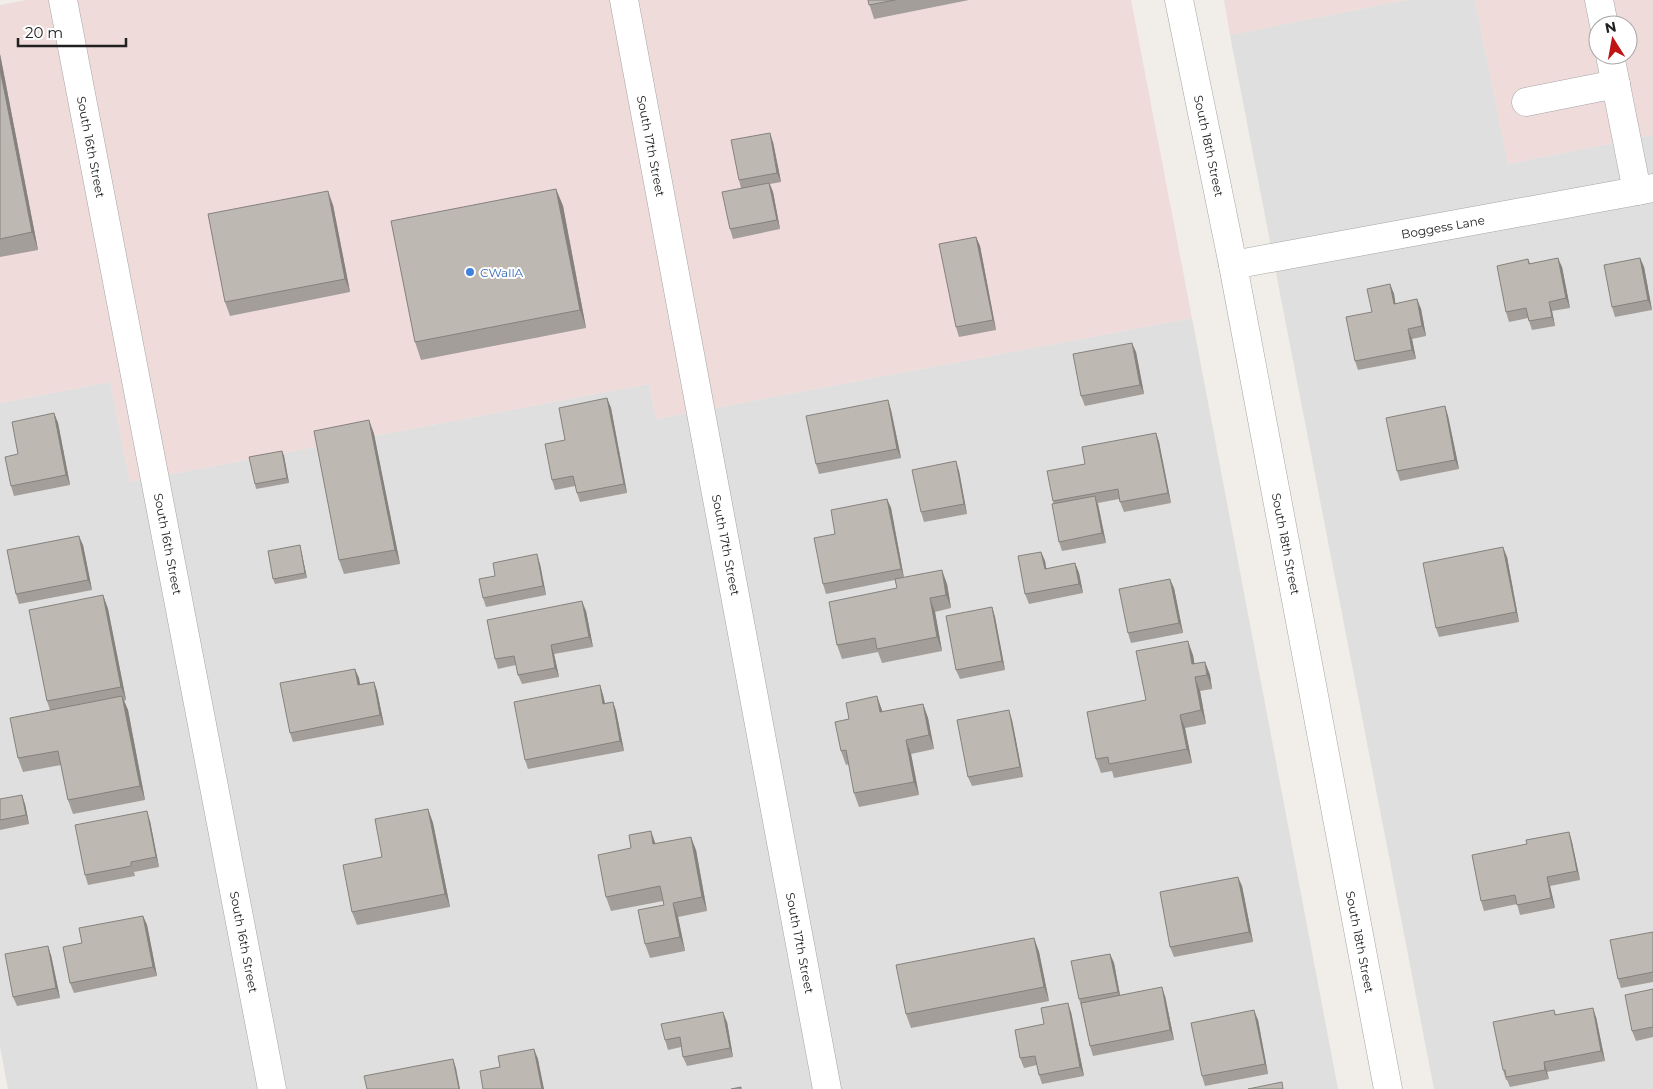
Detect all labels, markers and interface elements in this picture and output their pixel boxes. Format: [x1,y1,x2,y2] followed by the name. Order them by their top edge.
[18,15,125,47] scale bar
[1588,15,1638,65] north arrow
[1603,17,1618,37] text: N
[25,23,63,42] text: 20 m
[634,94,668,198] street label: South 17th Street
[1191,94,1227,198] street label: South 18th Street
[74,95,108,199] street label: South 16th Street
[1400,212,1486,242] street label: Boggess Lane
[480,265,524,280] place label: CWallA
[464,266,476,278] marker: CWallA
[151,492,185,596] street label: South 16th Street
[1269,492,1303,596] street label: South 18th Street
[709,493,743,597] street label: South 17th Street
[227,890,261,994] street label: South 16th Street
[1343,890,1377,994] street label: South 18th Street
[783,891,817,995] street label: South 17th Street

